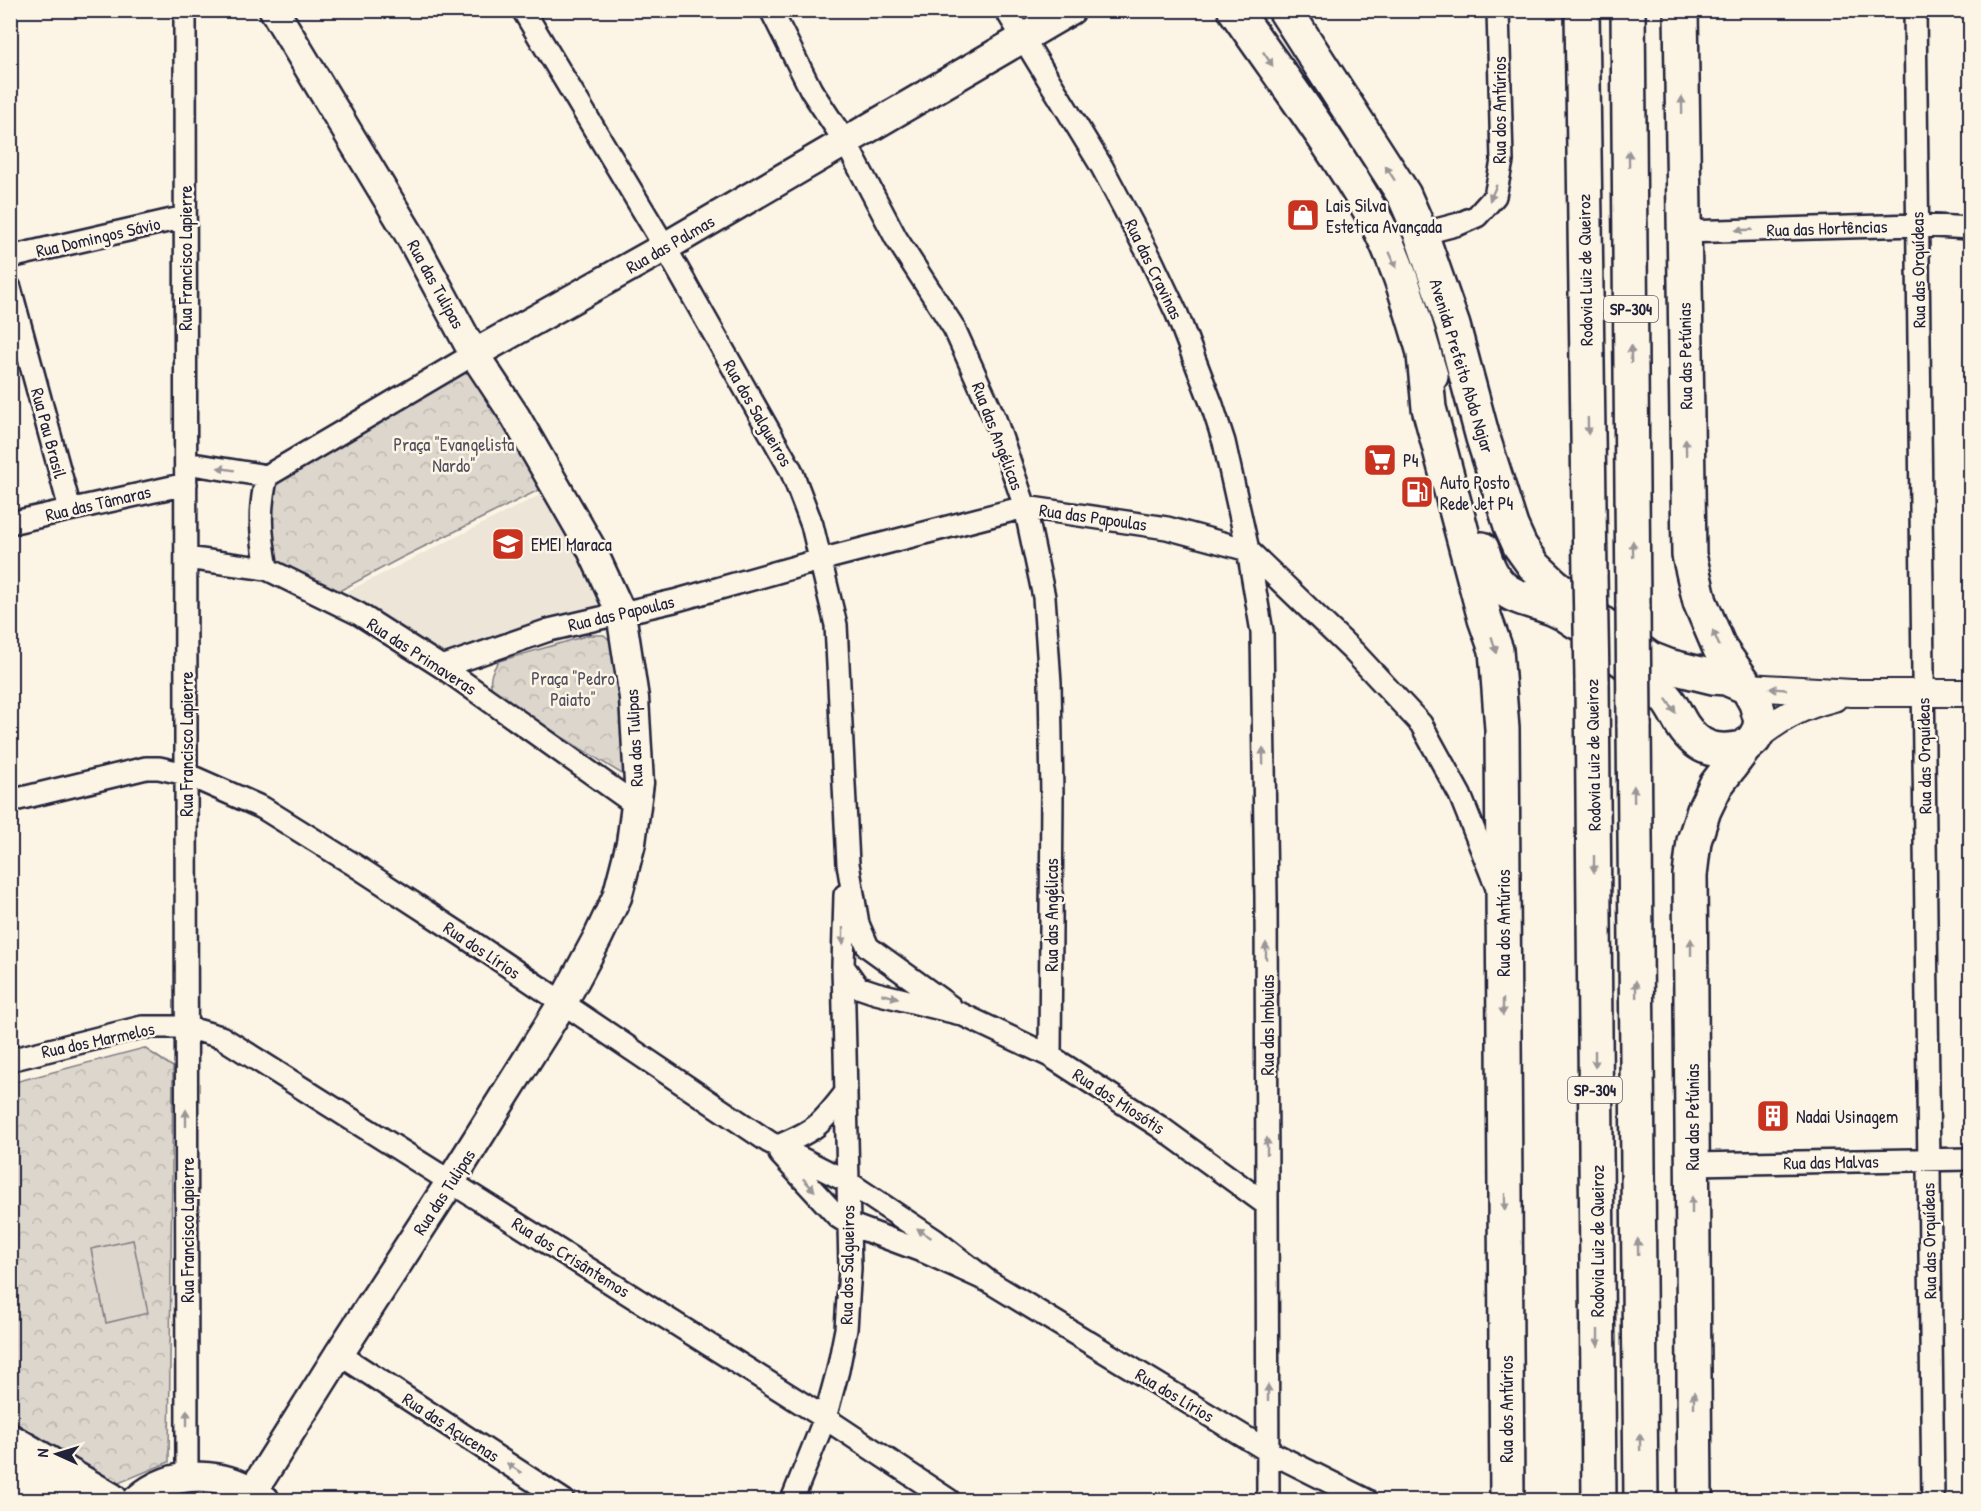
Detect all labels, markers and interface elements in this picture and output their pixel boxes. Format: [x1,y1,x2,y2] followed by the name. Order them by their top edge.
[1262,50,1274,66] one-way arrow
[1487,56,1512,164] street label: Rua dos Antúrios
[1677,96,1687,115] one-way arrow
[1624,149,1634,168] one-way arrow
[1384,166,1396,182] one-way arrow
[1488,184,1498,202] one-way arrow
[173,185,198,331] street label: Rua Francisco Lapierre
[1326,193,1442,239] place label: Lais Silva Estetica Avançada
[1571,193,1599,346] street label: Rodovia Luiz de Queiroz
[1285,197,1321,233] shop icon: Lais Silva Estetica Avançada
[621,209,719,279] street label: Rua das Palmas
[33,211,163,263] street label: Rua Domingos Sávio
[1904,212,1932,328] street label: Rua das Orquídeas
[1766,213,1888,243] street label: Rua das Hortências
[1119,215,1189,323] street label: Rua das Cravinas
[1735,226,1754,235] one-way arrow
[401,235,471,333] street label: Rua das Tulipas
[1388,251,1398,269] one-way arrow
[1424,276,1500,456] street label: Avenida Prefeito Abdo Najar
[1604,296,1658,322] road number: SP-304
[1672,302,1698,410] street label: Rua das Petúnias
[1626,344,1636,363] one-way arrow
[717,355,799,471] street label: Rua dos Salgueiros
[966,378,1030,494] street label: Rua das Angélicas
[25,385,73,481] street label: Rua Pau Brasil
[1583,416,1593,435] one-way arrow
[394,432,514,478] park label: Praça "Evangelista Nardo"
[1682,438,1691,457] one-way arrow
[1362,442,1398,478] supermarket icon: P4
[1403,448,1419,473] place label: P4
[217,464,236,473] one-way arrow
[1440,470,1513,516] place label: Auto Posto Rede Jet P4
[1399,474,1435,510] fuel station icon: Auto Posto Rede Jet P4
[43,479,153,527] street label: Rua das Tâmaras
[1038,497,1148,537] street label: Rua das Papoulas
[490,526,526,562] school or university icon: EMEI Maraca
[531,532,612,557] place label: EMEI Maraca
[1628,539,1638,558] one-way arrow
[565,589,677,637] street label: Rua das Papoulas
[362,611,482,701] street label: Rua das Primaveras
[1710,629,1720,647] one-way arrow
[1489,636,1499,654] one-way arrow
[531,666,615,712] park label: Praça "Pedro Paiato"
[174,671,199,817] street label: Rua Francisco Lapierre
[1579,678,1607,831] street label: Rodovia Luiz de Queiroz
[1769,684,1788,694] one-way arrow
[619,688,649,788] street label: Rua das Tulipas
[1665,698,1677,714] one-way arrow
[1910,698,1938,814] street label: Rua das Orquídeas
[1259,747,1268,766] one-way arrow
[1629,785,1639,804] one-way arrow
[1589,855,1598,874] one-way arrow
[1039,858,1064,972] street label: Rua das Angélicas
[1491,869,1516,977] street label: Rua dos Antúrios
[439,915,525,985] street label: Rua dos Lírios
[838,927,848,946] one-way arrow
[1686,938,1696,957] one-way arrow
[1261,942,1271,961] one-way arrow
[1255,975,1280,1075] street label: Rua das Imbuias
[1631,980,1641,999] one-way arrow
[880,992,899,1002] one-way arrow
[1499,998,1508,1017] one-way arrow
[39,1016,157,1064] street label: Rua dos Marmelos
[1590,1050,1600,1069] one-way arrow
[1068,1062,1170,1140] street label: Rua dos Miosótis
[1680,1063,1705,1171] street label: Rua das Petúnias
[1568,1077,1622,1103] road number: SP-304
[1755,1098,1791,1134] building icon: Nadai Usinagem
[1796,1104,1898,1129] place label: Nadai Usinagem
[181,1109,191,1128] one-way arrow
[1262,1137,1272,1156] one-way arrow
[407,1144,481,1240] street label: Rua das Tulipas
[1783,1149,1879,1175] street label: Rua das Malvas
[175,1157,200,1303] street label: Rua Francisco Lapierre
[1585,1165,1610,1317] street label: Rodovia Luiz de Queiroz
[802,1177,816,1192] one-way arrow
[1915,1183,1943,1299] street label: Rua das Orquídeas
[1500,1193,1510,1212] one-way arrow
[1687,1196,1697,1215] one-way arrow
[833,1205,861,1325] street label: Rua dos Salgueiros
[507,1211,635,1303] street label: Rua dos Crisântemos
[917,1227,933,1239] one-way arrow
[1633,1238,1643,1257] one-way arrow
[1593,1329,1602,1348] one-way arrow
[1494,1355,1519,1463] street label: Rua dos Antúrios
[1131,1362,1219,1428] street label: Rua dos Lírios
[1263,1383,1273,1402] one-way arrow
[398,1386,504,1468] street label: Rua das Açucenas
[1689,1391,1699,1410] one-way arrow
[182,1409,192,1428] one-way arrow
[27,1424,87,1484] north arrow
[1635,1433,1645,1452] one-way arrow
[31,1447,53,1458] text: N
[505,1463,522,1474] one-way arrow

